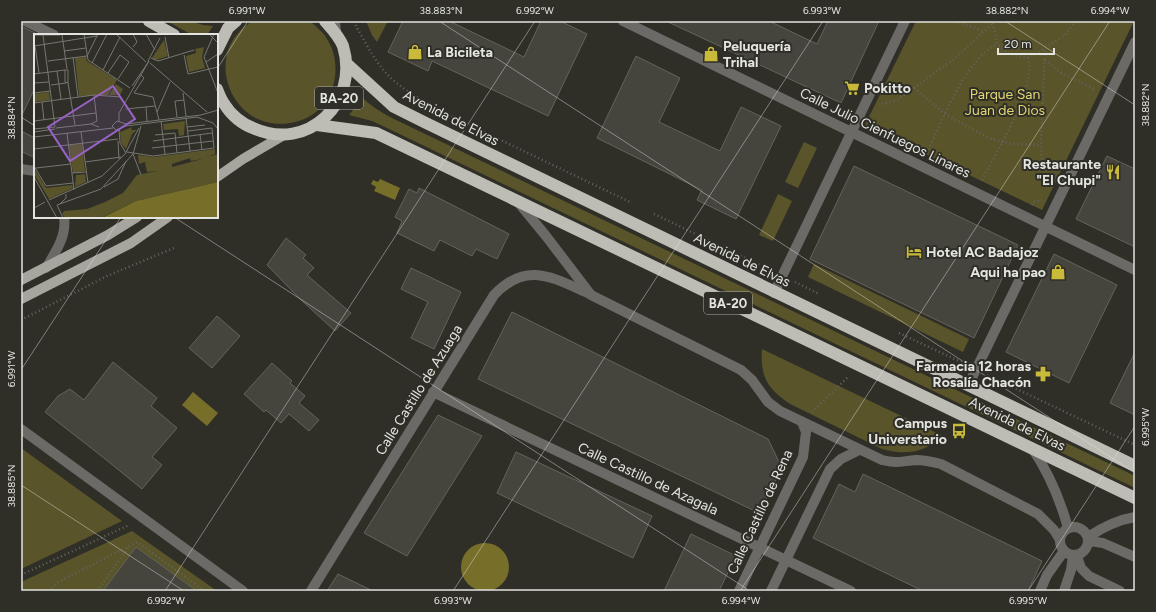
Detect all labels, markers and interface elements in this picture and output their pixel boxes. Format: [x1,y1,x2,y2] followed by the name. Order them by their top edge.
[229,4,266,17] text: 6.991°W
[420,4,462,17] text: 38.883°N
[516,4,554,17] text: 6.992°W
[803,4,841,17] text: 6.993°W
[986,4,1028,17] text: 38.882°N
[1091,4,1130,17] text: 6.994°W
[998,30,1054,56] scale bar
[34,34,218,218] inset map
[1004,37,1032,51] text: 20 m
[723,38,791,71] place label: Peluquería Trihal
[406,43,424,61] shop icon: La Bicileta
[427,44,493,61] place label: La Bicileta
[702,45,720,63] shop icon: Peluquería Trihal
[843,79,861,97] supermarket icon: Pokitto
[864,80,911,97] place label: Pokitto
[797,84,973,182] street label: Calle Julio Cienfuegos Linares
[1139,84,1152,126] text: 38.882°N
[400,86,502,150] street label: Avenida de Elvas
[965,86,1045,119] park label: Parque San Juan de Dios
[315,87,363,109] road number: BA-20
[5,96,18,140] text: 38.884°N
[1023,156,1101,189] place label: Restaurante "El Chupi"
[1104,163,1122,181] restaurant icon: Restaurante "El Chupi"
[691,229,793,291] street label: Avenida de Elvas
[905,243,923,261] hotel icon: Hotel AC Badajoz
[926,244,1039,261] place label: Hotel AC Badajoz
[1049,263,1067,281] shop icon: Aqui ha pao
[970,264,1046,281] place label: Aqui ha pao
[704,292,752,314] road number: BA-20
[372,322,466,458] street label: Calle Castillo de Azuaga
[5,350,18,387] text: 6.991°W
[916,358,1031,391] place label: Farmacia 12 horas Rosalía Chacón
[1034,365,1052,383] pharmacy icon: Farmacia 12 horas Rosalía Chacón
[966,393,1068,455] street label: Avenida de Elvas
[1139,408,1152,446] text: 6.995°W
[868,415,947,448] place label: Campus Universtario
[950,422,968,440] bus stop icon: Campus Universtario
[575,439,721,519] street label: Calle Castillo de Azagala
[724,447,796,577] street label: Calle Castillo de Rena
[5,464,18,508] text: 38.885°N
[147,594,185,607] text: 6.992°W
[434,594,472,607] text: 6.993°W
[722,594,761,607] text: 6.994°W
[1009,594,1047,607] text: 6.995°W

